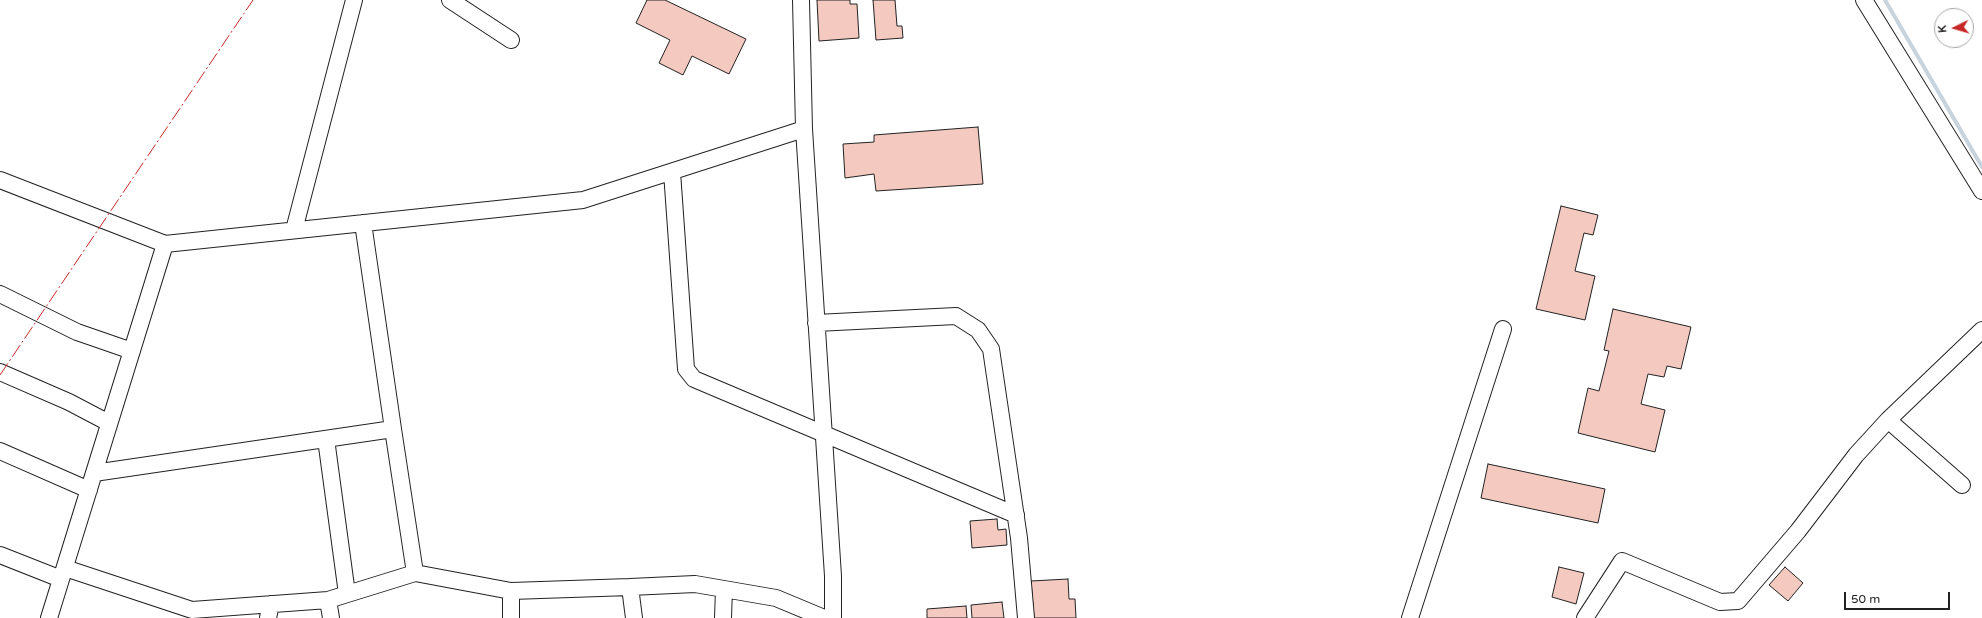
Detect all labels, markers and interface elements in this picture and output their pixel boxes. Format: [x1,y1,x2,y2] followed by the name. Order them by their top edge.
[1934,8,1974,48] north arrow
[1936,25,1949,33] text: K
[1846,584,1952,610] scale bar
[1851,592,1880,606] text: 50 m

